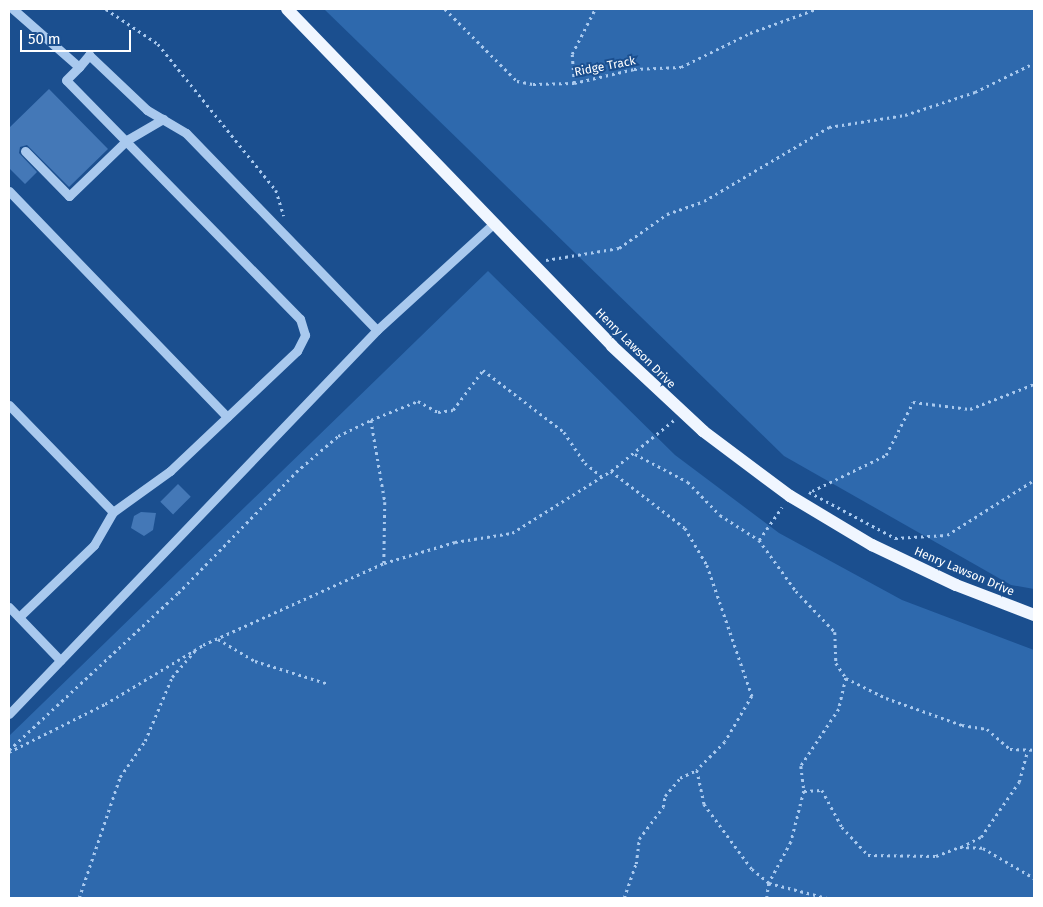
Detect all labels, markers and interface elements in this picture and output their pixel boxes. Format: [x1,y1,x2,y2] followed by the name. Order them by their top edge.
[22,20,134,52] scale bar
[28,30,61,48] text: 50 m
[573,54,637,80] street label: Ridge Track
[592,306,678,392] street label: Henry Lawson Drive
[912,544,1016,600] street label: Henry Lawson Drive

